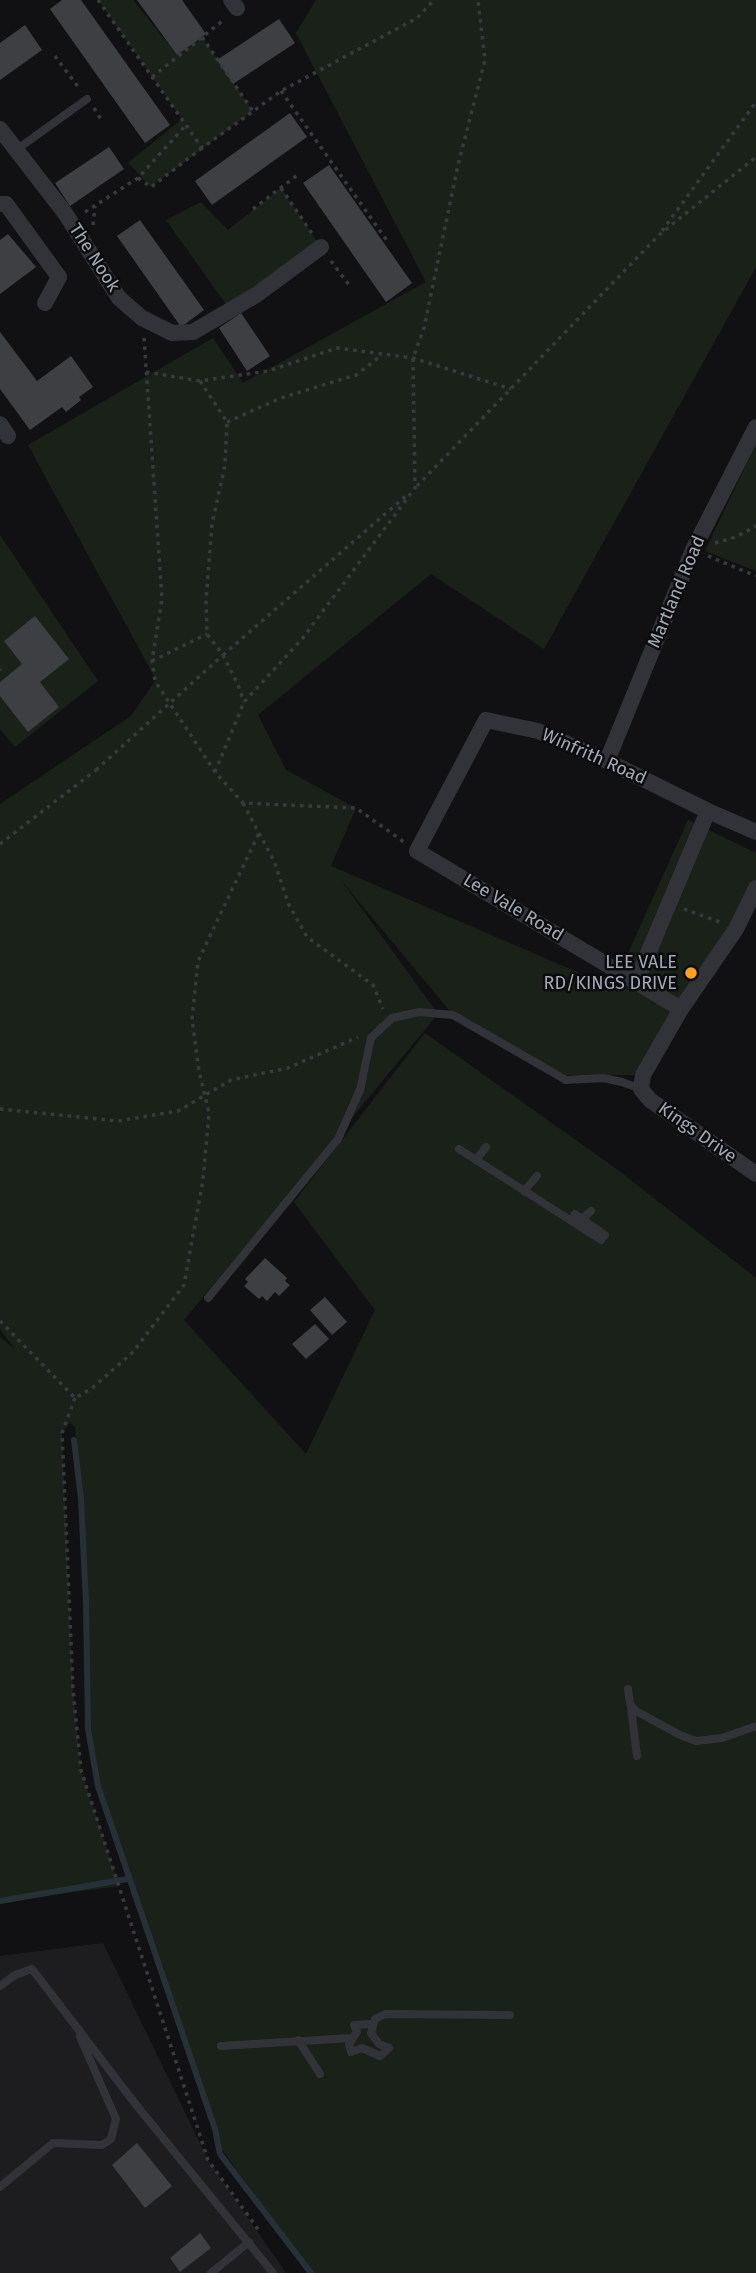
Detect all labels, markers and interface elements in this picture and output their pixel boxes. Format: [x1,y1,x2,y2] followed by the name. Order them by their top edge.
[64,220,124,296] street label: The Nook
[644,533,710,651] street label: Martland Road
[539,724,649,790] street label: Winfrith Road
[459,870,567,946] street label: Lee Vale Road
[544,952,677,995] place label: LEE VALE RD/KINGS DRIVE
[683,965,699,981] marker: LEE VALE RD/KINGS DRIVE
[654,1098,740,1168] street label: Kings Drive

